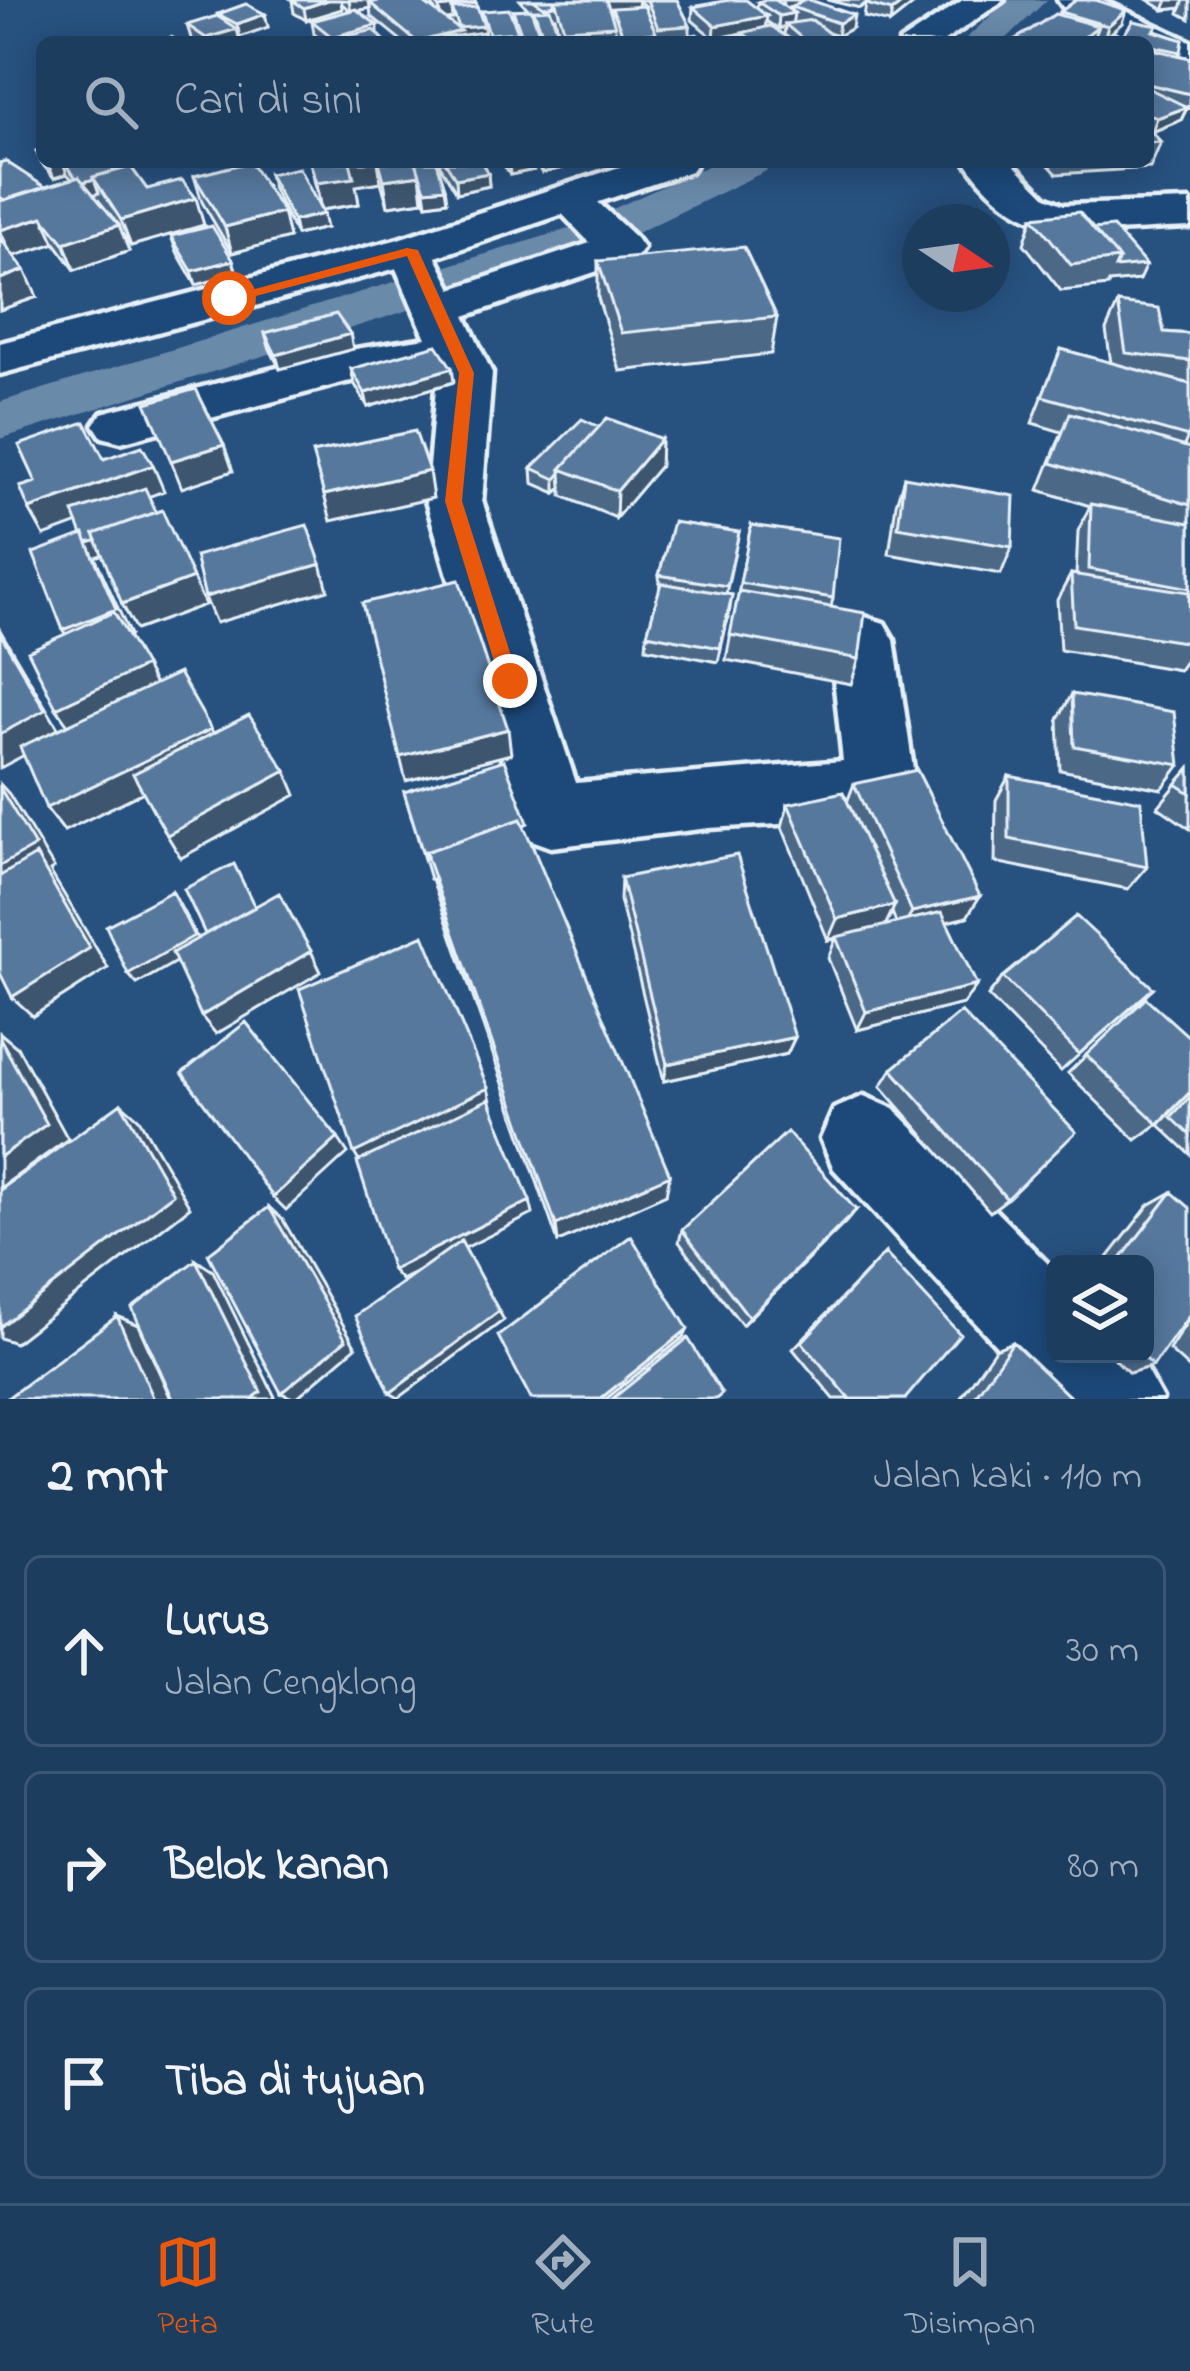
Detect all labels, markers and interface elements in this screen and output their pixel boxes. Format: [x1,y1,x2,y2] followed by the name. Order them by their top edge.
[36,36,1154,168] search box
[78,69,144,135] icon: search
[174,69,362,135] text: Cari di sini
[902,204,1010,312] north arrow
[202,271,256,325] route start
[483,654,537,708] route end
[1046,1255,1154,1363] map controls
[1046,1255,1154,1363] button: layers
[48,1440,168,1515] text: 2 mnt
[874,1449,1142,1506] text: Jalan kaki · 110 m
[165,1590,270,1656] text: Lurus
[51,1618,117,1684] icon: ahead
[1066,1623,1139,1680] text: 30 m
[165,1656,416,1713] text: Jalan Cengklong
[51,1834,117,1900] icon: right
[165,1834,389,1900] text: Belok kanan
[1068,1839,1139,1896] text: 80 m
[51,2050,117,2116] icon: arrive
[165,2050,425,2116] text: Tiba di tujuan
[155,2229,221,2349] tab: Peta
[530,2229,596,2349] tab: Rute
[905,2229,1035,2349] tab: Disimpan

